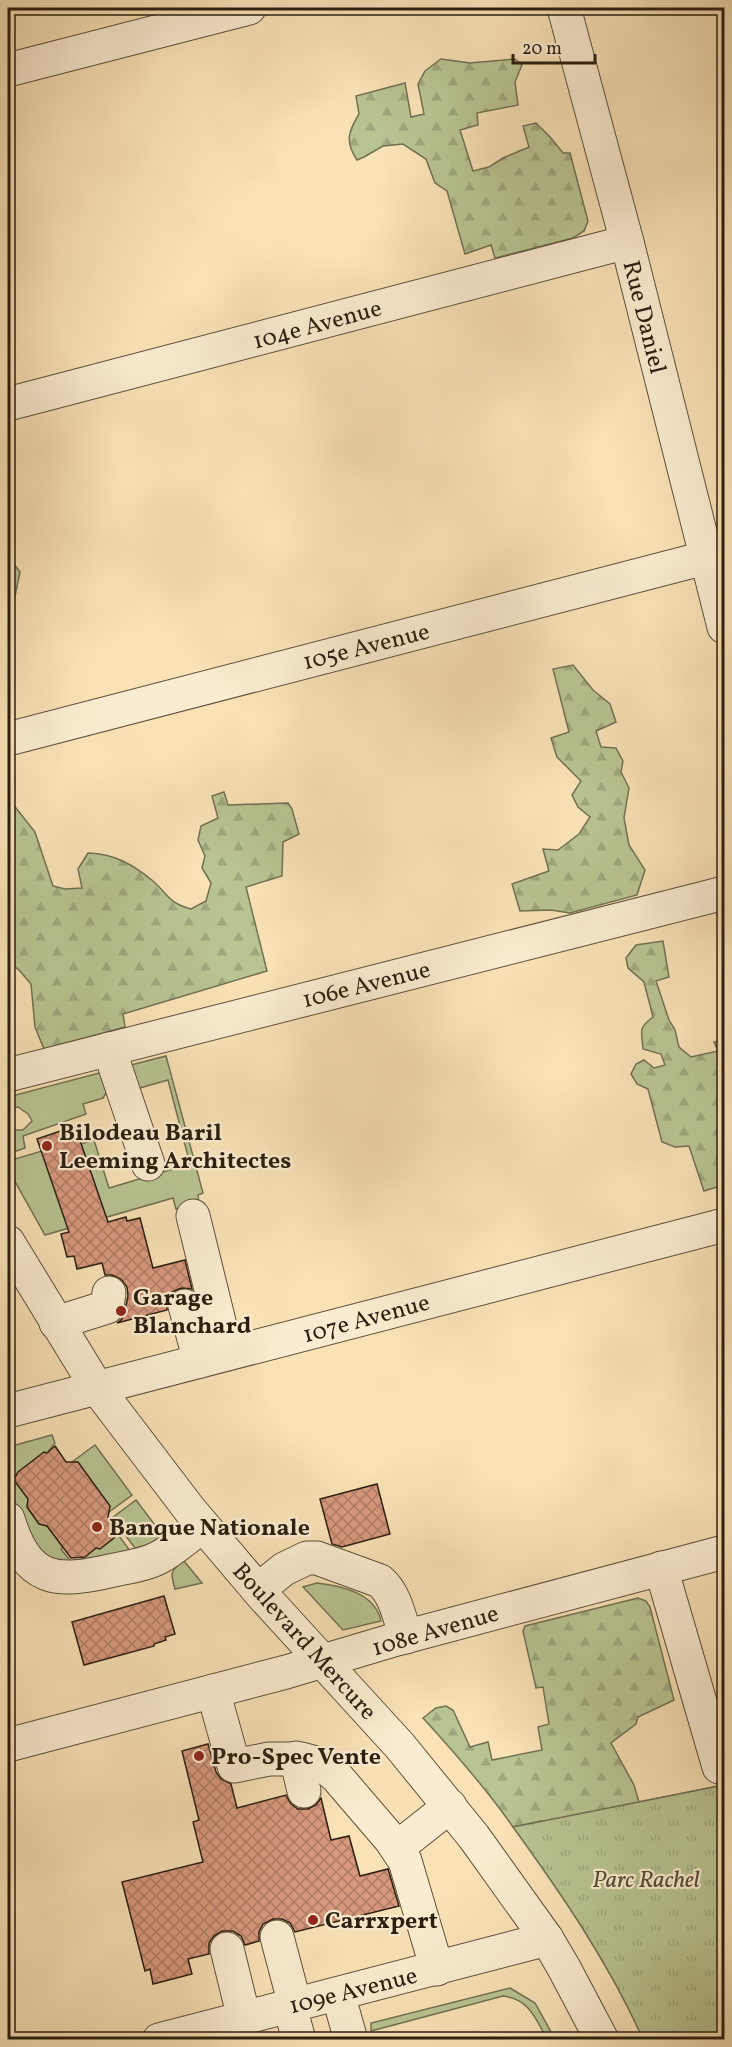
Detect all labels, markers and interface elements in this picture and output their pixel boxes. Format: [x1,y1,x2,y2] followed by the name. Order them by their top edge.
[513,27,596,65] scale bar
[522,37,562,62] text: 20 m
[613,257,674,378] street label: Rue Daniel
[249,292,386,359] street label: 104e Avenue
[299,616,434,680] street label: 105e Avenue
[299,954,434,1018] street label: 106e Avenue
[59,1117,291,1179] place label: Bilodeau Baril Leeming Architectes
[40,1139,54,1153] marker: Bilodeau Baril Leeming Architectes
[133,1282,252,1344] place label: Garage Blanchard
[299,1287,434,1353] street label: 107e Avenue
[114,1304,128,1318] marker: Garage Blanchard
[109,1512,310,1546] place label: Banque Nationale
[90,1520,104,1534] marker: Banque Nationale
[223,1556,384,1729] street label: Boulevard Mercure
[368,1598,503,1666] street label: 108e Avenue
[211,1741,381,1775] place label: Pro-Spec Vente
[192,1749,206,1763] marker: Pro-Spec Vente
[592,1864,700,1898] park label: Parc Rachel
[325,1905,438,1939] place label: Carrxpert
[306,1913,320,1927] marker: Carrxpert
[286,1960,421,2024] street label: 109e Avenue

